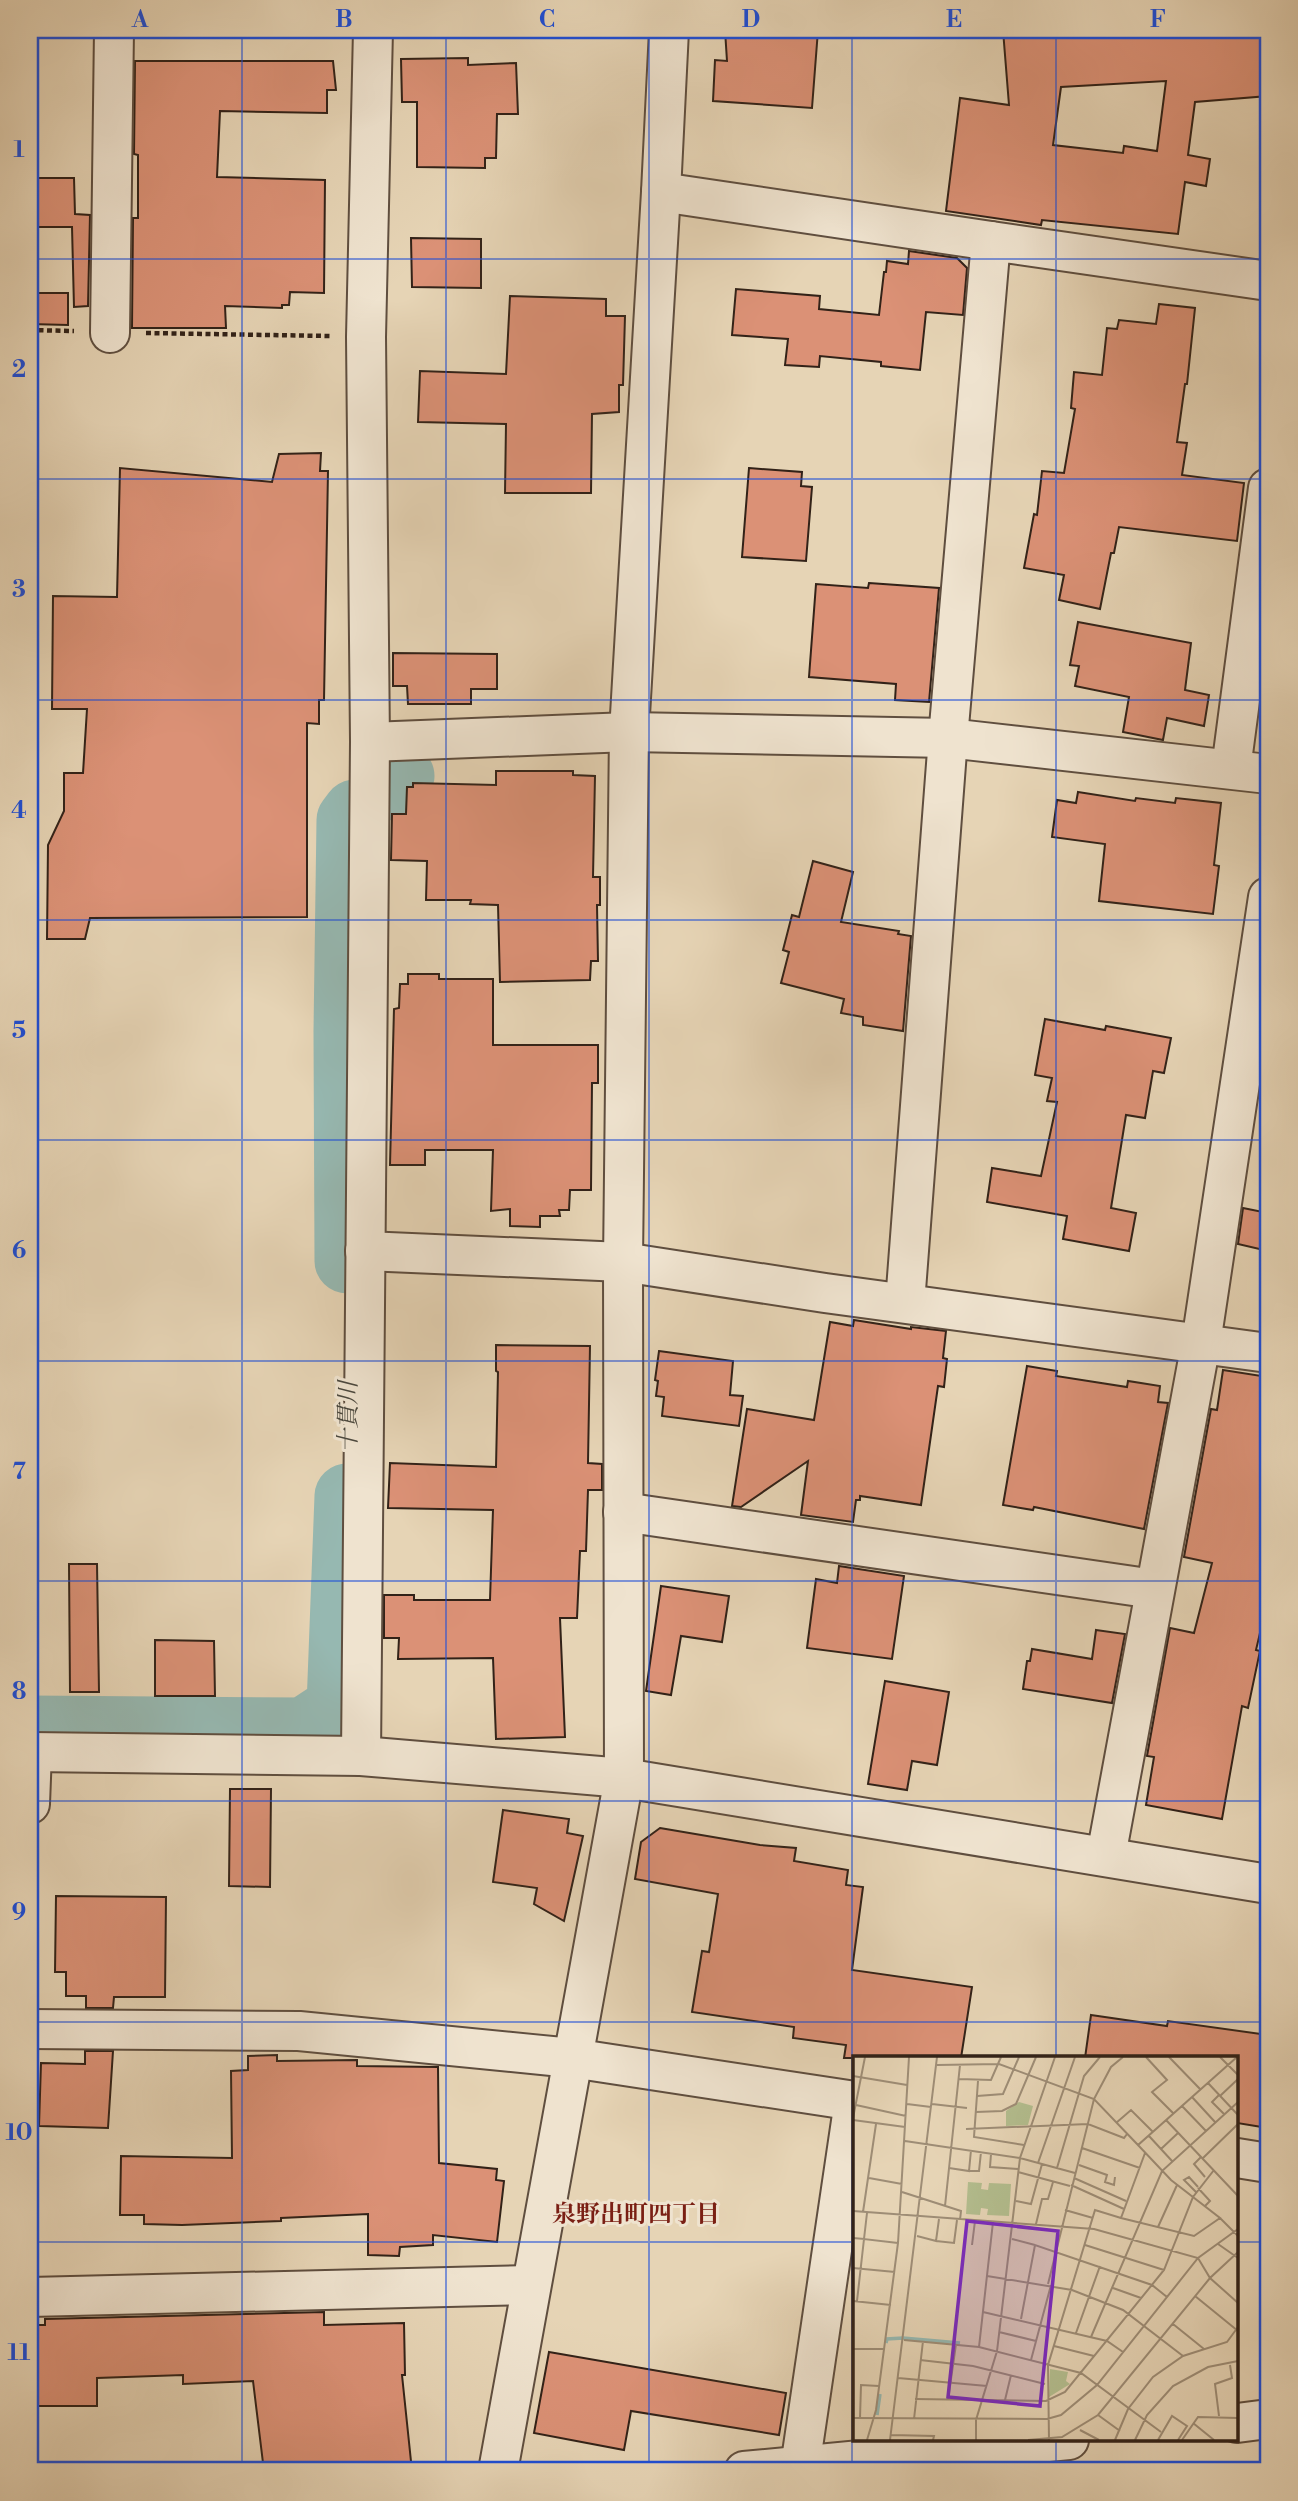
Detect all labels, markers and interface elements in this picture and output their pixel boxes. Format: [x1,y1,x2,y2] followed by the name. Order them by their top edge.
[131,6,149,34] text: A
[335,6,353,34] text: B
[539,6,555,34] text: C
[742,6,760,34] text: D
[946,6,962,34] text: E
[1150,6,1166,34] text: F
[13,136,25,164] text: 1
[12,356,26,384] text: 2
[12,576,26,604] text: 3
[11,797,27,825] text: 4
[12,1017,26,1045] text: 5
[12,1237,26,1265] text: 6
[334,1378,364,1453] water label: 十貫川
[12,1458,26,1486] text: 7
[12,1678,26,1706] text: 8
[12,1899,26,1927] text: 9
[853,2056,1238,2442] inset map
[5,2119,33,2147] text: 10
[552,2200,720,2230] district label: 泉野出町四丁目
[8,2339,30,2367] text: 11

